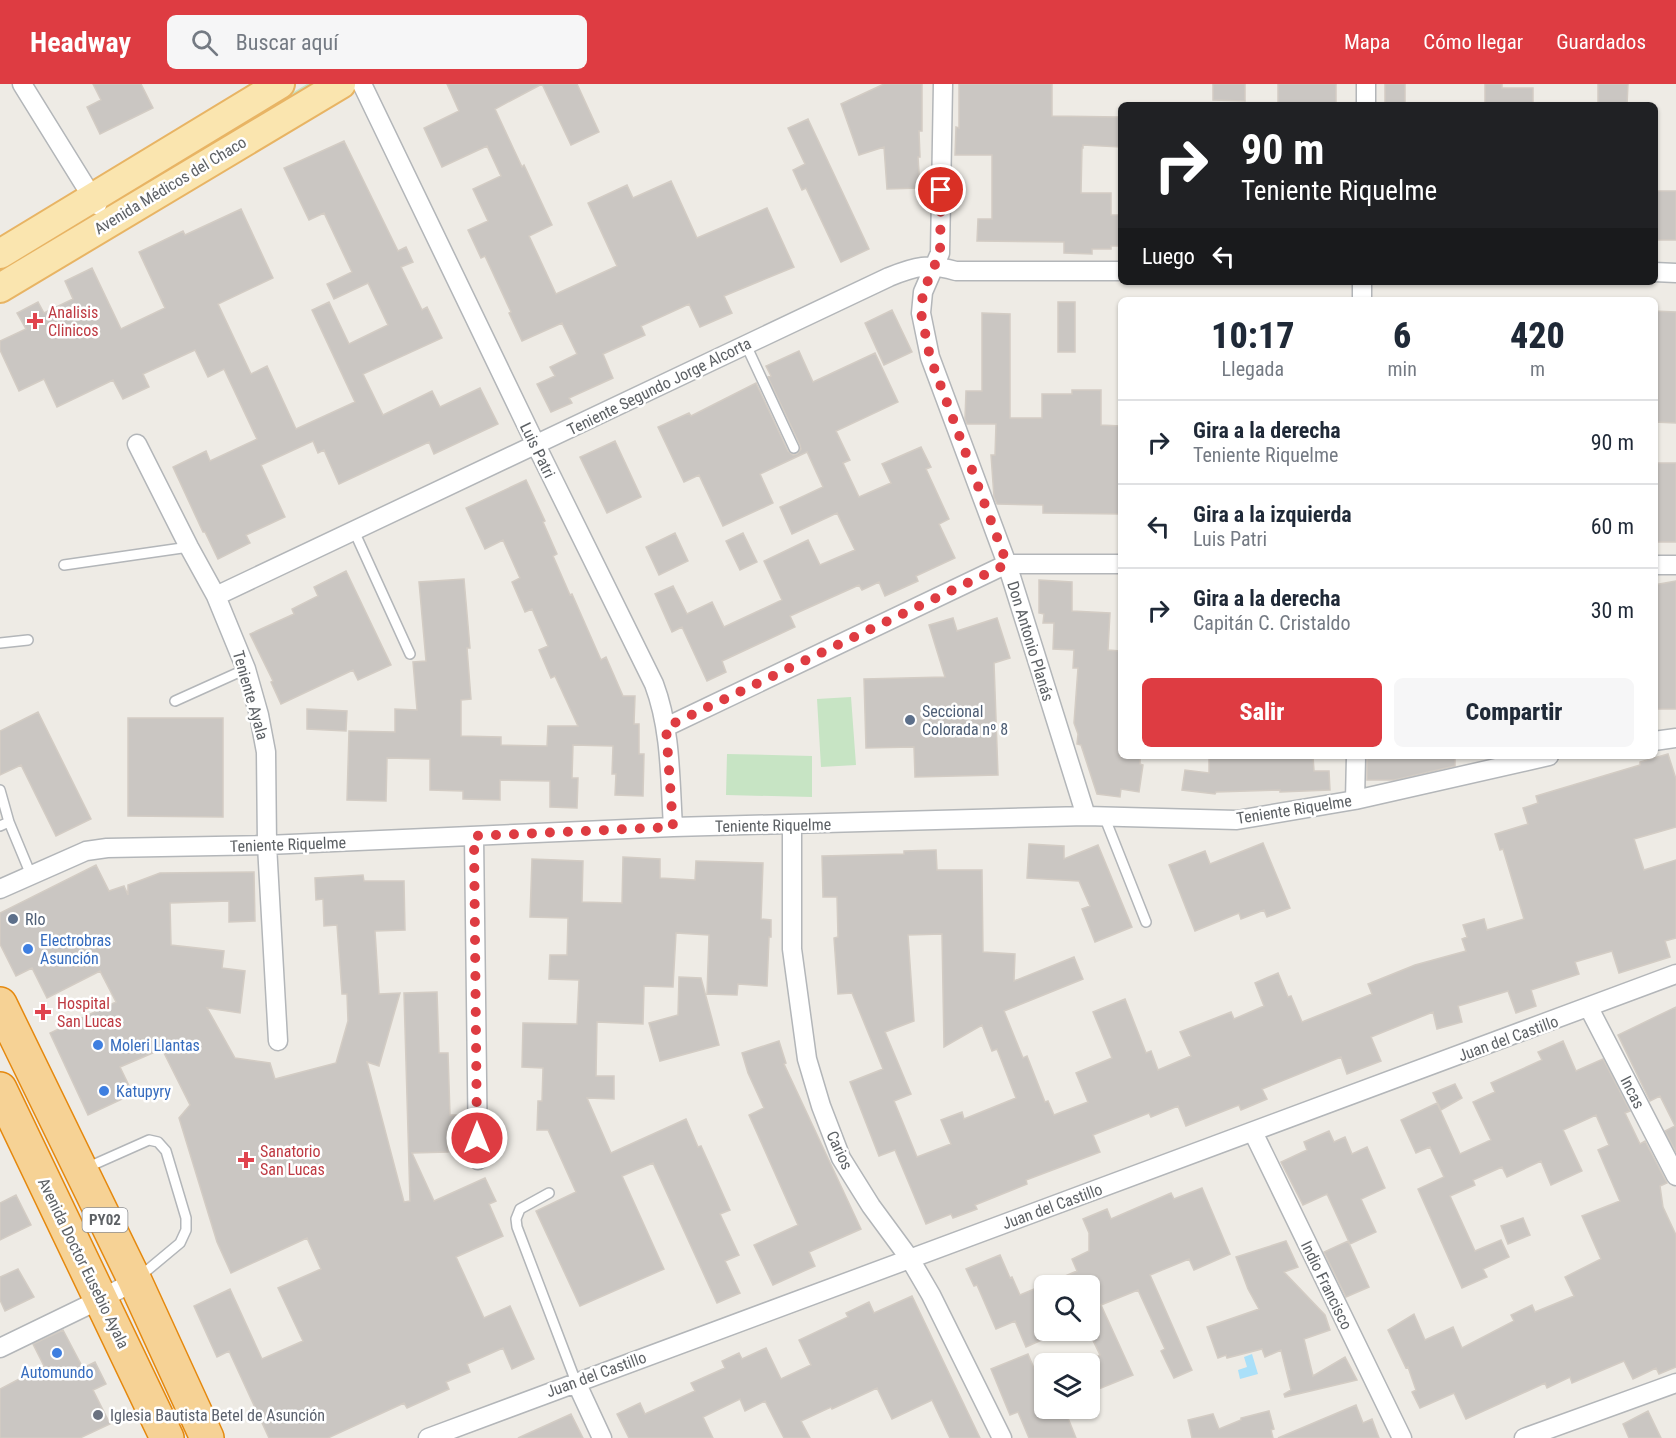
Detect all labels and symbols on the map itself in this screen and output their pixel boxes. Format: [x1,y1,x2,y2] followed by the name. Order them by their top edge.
[91,132,250,238] street label: Avenida Médicos del Chaco
[915,164,966,215] pin
[48,303,99,340] place label: Analisis Clinicos
[26,312,44,330] marker: Analisis Clinicos
[564,334,754,439] street label: Teniente Segundo Jorge Alcorta
[516,419,559,481] street label: Luis Patri
[1003,579,1058,703] street label: Don Antonio Planás
[229,648,272,742] street label: Teniente Ayala
[922,702,1008,739] place label: Seccional Colorada nº 8
[903,713,917,727] marker: Seccional Colorada nº 8
[1235,791,1353,828] street label: Teniente Riquelme
[715,815,831,836] street label: Teniente Riquelme
[230,833,346,856] street label: Teniente Riquelme
[25,910,46,929] place label: RIo
[6,912,20,926] marker: RIo
[40,931,111,968] place label: Electrobras Asunción
[21,942,35,956] marker: Electrobras Asunción
[57,994,122,1031] place label: Hospital San Lucas
[34,1003,52,1021] marker: Hospital San Lucas
[1456,1012,1561,1065] street label: Juan del Castillo
[110,1036,200,1055] place label: Moleri Llantas
[91,1038,105,1052] marker: Moleri Llantas
[1616,1073,1649,1112] street label: Incas
[116,1082,171,1101] place label: Katupyry
[97,1084,111,1098] marker: Katupyry
[445,1106,509,1170] position arrow
[822,1128,857,1173] street label: Carios
[260,1142,325,1179] place label: Sanatorio San Lucas
[237,1151,255,1169] marker: Sanatorio San Lucas
[34,1175,133,1352] street label: Avenida Doctor Eusebio Ayala
[1000,1180,1105,1233] street label: Juan del Castillo
[82,1208,128,1232] road number: PY02
[1297,1238,1356,1333] street label: Indio Francisco
[50,1346,64,1360] marker: Automundo
[544,1348,649,1401] street label: Juan del Castillo
[21,1363,93,1382] place label: Automundo
[110,1406,325,1425] place label: Iglesia Bautista Betel de Asunción
[91,1408,105,1422] marker: Iglesia Bautista Betel de Asunción

